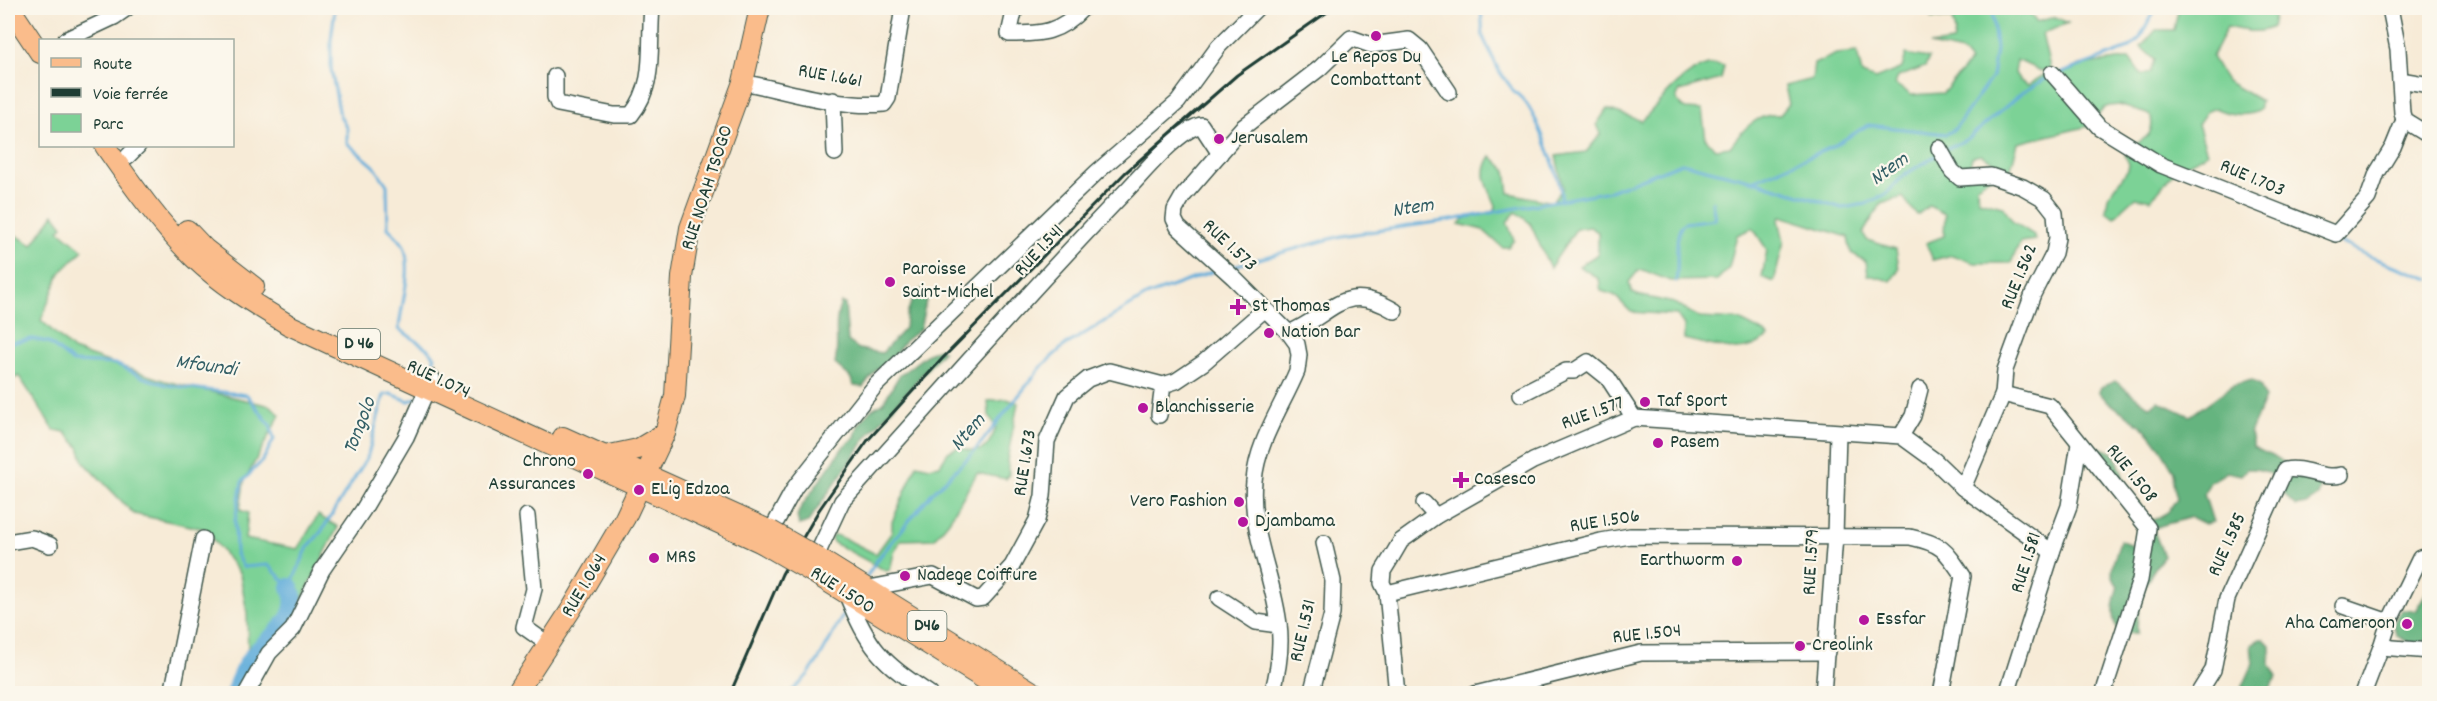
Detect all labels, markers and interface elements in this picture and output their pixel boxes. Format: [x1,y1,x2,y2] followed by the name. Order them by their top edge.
[1369,29,1383,43] marker: Le Repos Du Combattant
[39,39,234,147] legend
[1330,44,1422,95] place label: Le Repos Du Combattant
[93,53,132,78] text: Route
[796,58,864,96] street label: RUE 1.661
[93,83,168,108] text: Voie ferrée
[93,113,124,138] text: Parc
[675,122,741,254] street label: RUE NOAH TSOGO
[1231,125,1308,153] place label: Jerusalem
[1212,132,1226,146] marker: Jerusalem
[1864,145,1916,194] water label: Ntem
[2215,153,2289,205] street label: RUE 1.703
[1390,191,1437,227] water label: Ntem
[1195,213,1263,279] street label: RUE 1.573
[1008,219,1072,283] street label: RUE 1.541
[1994,240,2046,314] street label: RUE 1.562
[902,256,994,307] place label: Paroisse Saint-Michel
[883,275,897,289] marker: Paroisse Saint-Michel
[1252,293,1330,321] place label: St Thomas
[1229,298,1247,316] marker: St Thomas
[1281,319,1361,347] place label: Nation Bar
[1262,326,1276,340] marker: Nation Bar
[338,329,380,359] road number: D 46
[173,348,242,387] water label: Mfoundi
[401,353,475,407] street label: RUE 1.074
[1657,388,1728,416] place label: Taf Sport
[1558,390,1628,438] street label: RUE 1.577
[337,392,386,459] water label: Tongolo
[1155,394,1254,422] place label: Blanchisserie
[1638,395,1652,409] marker: Taf Sport
[1136,401,1150,415] marker: Blanchisserie
[944,407,994,459] water label: Ntem
[1007,428,1045,498] street label: RUE 1.673
[1670,429,1719,457] place label: Pasem
[1651,436,1665,450] marker: Pasem
[2098,438,2164,510] street label: RUE 1.508
[488,448,576,499] place label: Chrono Assurances
[1474,466,1536,494] place label: Casesco
[581,467,595,481] marker: Chrono Assurances
[1452,471,1470,489] marker: Casesco
[651,476,730,504] place label: ELig Edzoa
[632,483,646,497] marker: ELig Edzoa
[1130,488,1227,516] place label: Vero Fashion
[1232,495,1246,509] marker: Vero Fashion
[1568,503,1642,541] street label: RUE 1.506
[1255,508,1335,536] place label: Djambama
[2202,509,2254,581] street label: RUE 1.585
[1236,515,1250,529] marker: Djambama
[1796,528,1828,596] street label: RUE 1.579
[2004,529,2050,597] street label: RUE 1.581
[666,544,696,572] place label: MRS
[1640,547,1725,575] place label: Earthworm
[555,549,615,623] street label: RUE 1.064
[647,551,661,565] marker: MRS
[1730,554,1744,568] marker: Earthworm
[804,560,880,622] street label: RUE 1.500
[917,562,1038,590] place label: Nadege Coiffure
[898,569,912,583] marker: Nadege Coiffure
[1283,597,1325,665] street label: RUE 1.531
[1876,606,1926,634] place label: Essfar
[2285,610,2395,638] place label: Aha Cameroon
[908,611,946,641] road number: D46
[1857,613,1871,627] marker: Essfar
[1611,617,1683,653] street label: RUE 1.504
[2400,617,2414,631] marker: Aha Cameroon
[1812,632,1873,660] place label: Creolink
[1793,639,1807,653] marker: Creolink

